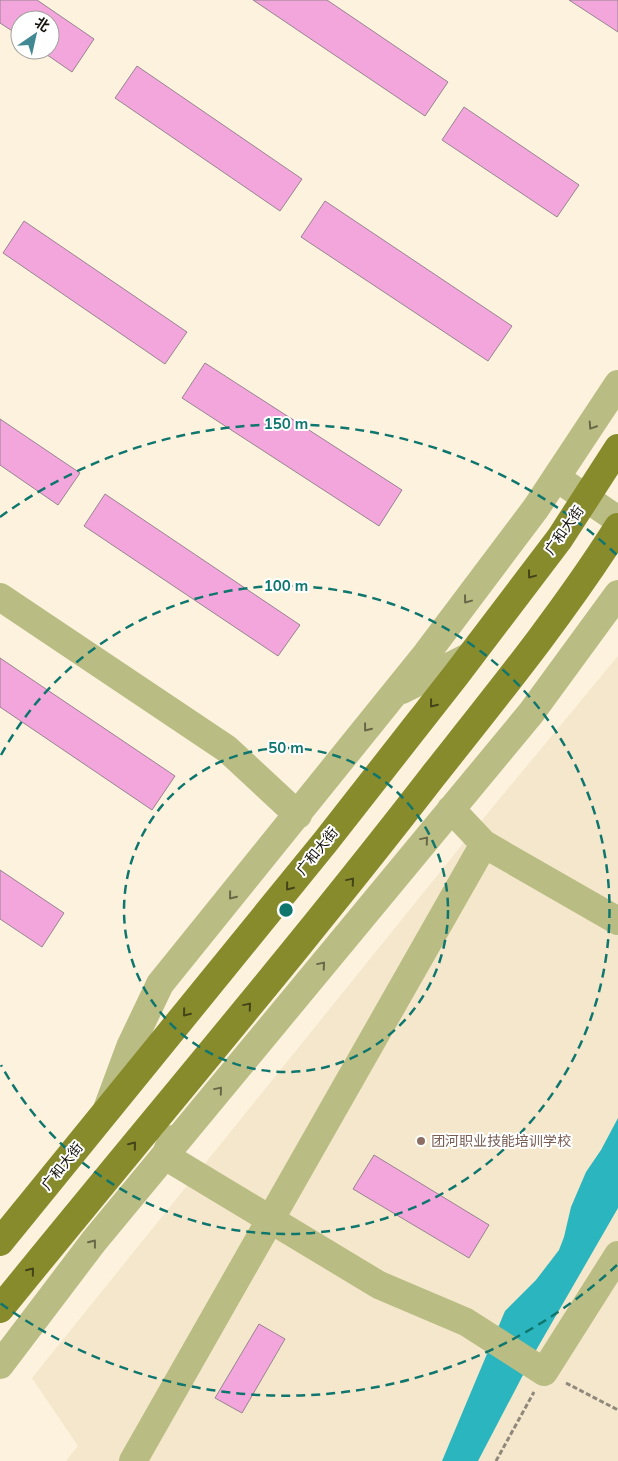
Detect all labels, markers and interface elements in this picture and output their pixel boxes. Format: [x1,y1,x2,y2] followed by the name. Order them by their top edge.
[10,10,60,60] north arrow
[31,13,53,36] text: 北
[264,414,308,433] text: 150 m
[589,420,598,429] one-way arrow
[541,502,587,558] street label: 广和大街
[529,569,537,578] one-way arrow
[264,576,308,595] text: 100 m
[464,594,472,603] one-way arrow
[429,699,438,708] one-way arrow
[363,723,372,732] one-way arrow
[268,738,304,757] text: 50 m
[292,824,342,878] street label: 广和大街
[420,836,429,845] one-way arrow
[346,877,355,886] one-way arrow
[286,881,294,890] one-way arrow
[229,890,237,899] one-way arrow
[277,901,295,919] centre of rings
[316,962,325,971] one-way arrow
[242,1002,251,1011] one-way arrow
[184,1007,192,1016] one-way arrow
[213,1087,222,1096] one-way arrow
[431,1132,571,1150] place label: 团河职业技能培训学校
[415,1135,427,1147] marker: 团河职业技能培训学校
[37,1139,87,1193] street label: 广和大街
[128,1141,137,1150] one-way arrow
[88,1240,96,1249] one-way arrow
[25,1268,33,1277] one-way arrow

